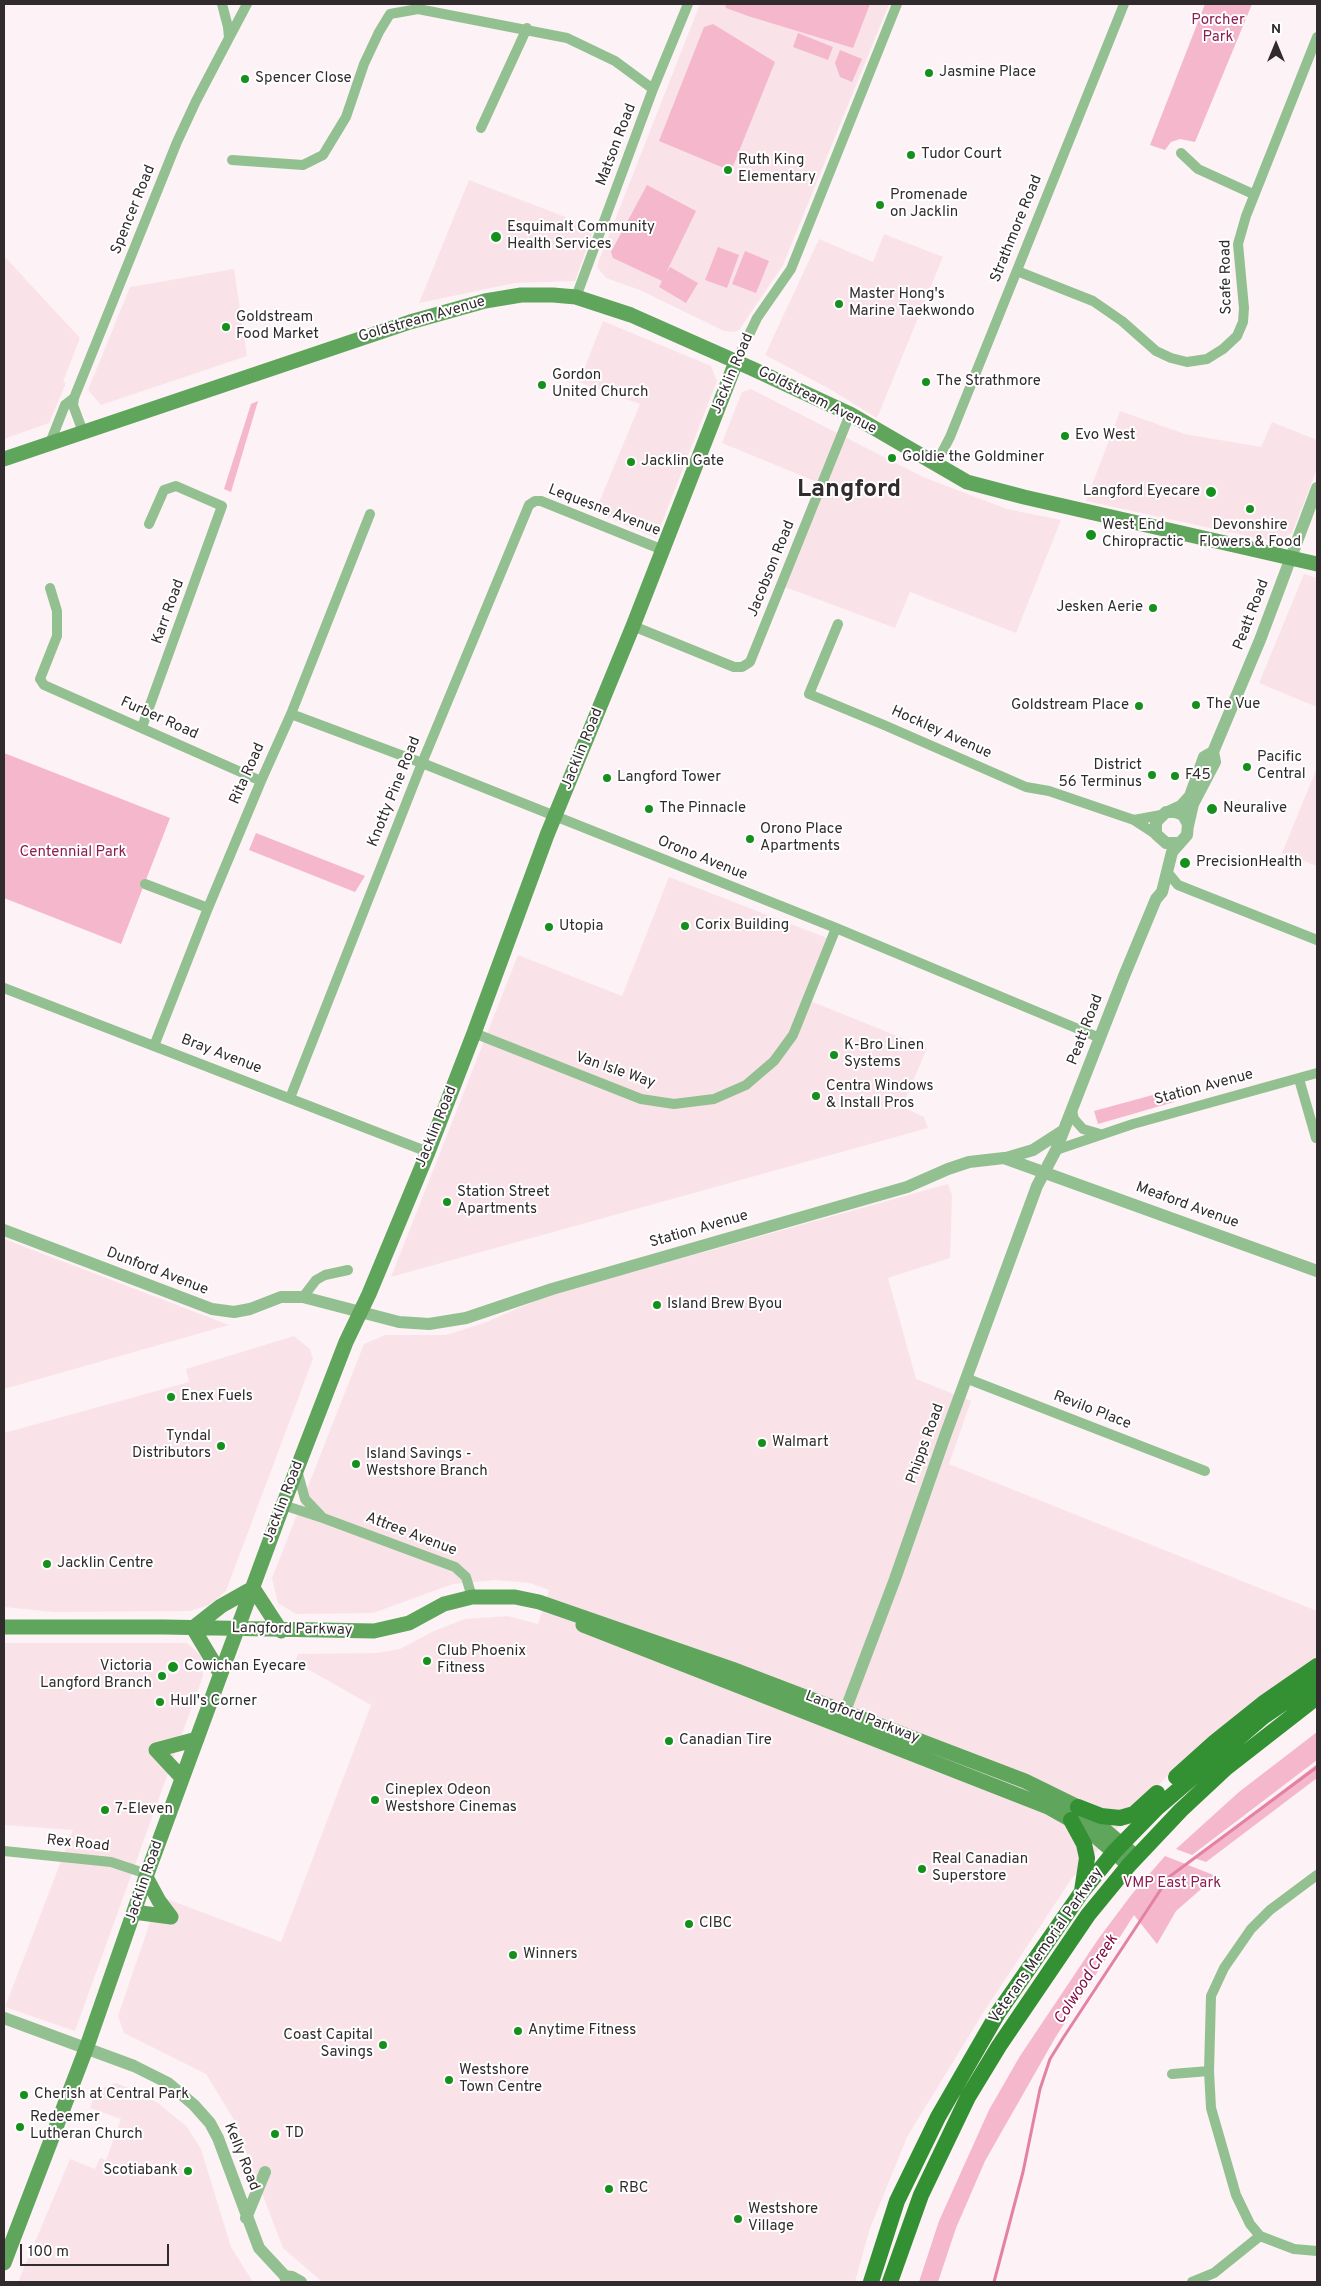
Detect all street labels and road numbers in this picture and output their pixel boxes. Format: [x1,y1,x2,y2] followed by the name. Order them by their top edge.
[593,101,641,189] street label: Matson Road
[108,163,160,257] street label: Spencer Road
[987,173,1047,285] street label: Strathmore Road
[1217,239,1237,315] street label: Scafe Road
[357,293,487,347] street label: Goldstream Avenue
[708,331,758,417] street label: Jacklin Road
[755,363,879,439] street label: Goldstream Avenue
[545,481,663,541] street label: Lequesne Avenue
[744,518,800,620] street label: Jacobson Road
[149,577,189,647] street label: Karr Road
[1230,577,1274,653] street label: Peatt Road
[117,694,201,744] street label: Furber Road
[888,703,994,763] street label: Hockley Avenue
[559,706,607,792] street label: Jacklin Road
[365,734,425,850] street label: Knotty Pine Road
[226,740,270,808] street label: Rita Road
[654,833,750,885] street label: Orono Avenue
[1064,992,1108,1068] street label: Peatt Road
[178,1031,264,1079] street label: Bray Avenue
[573,1049,657,1093] street label: Van Isle Way
[1153,1066,1255,1110] street label: Station Avenue
[413,1084,461,1170] street label: Jacklin Road
[1133,1179,1241,1233] street label: Meaford Avenue
[648,1207,750,1253] street label: Station Avenue
[104,1244,210,1300] street label: Dunford Avenue
[1051,1388,1133,1434] street label: Revilo Place
[903,1402,949,1486] street label: Phipps Road
[260,1459,308,1545] street label: Jacklin Road
[363,1509,459,1561] street label: Attree Avenue
[231,1620,353,1640] street label: Langford Parkway
[802,1688,922,1748] street label: Langford Parkway
[46,1832,110,1856] street label: Rex Road
[122,1838,168,1926] street label: Jacklin Road
[986,1865,1108,2027] street label: Veterans Memorial Parkway
[219,2120,263,2194] street label: Kelly Road

